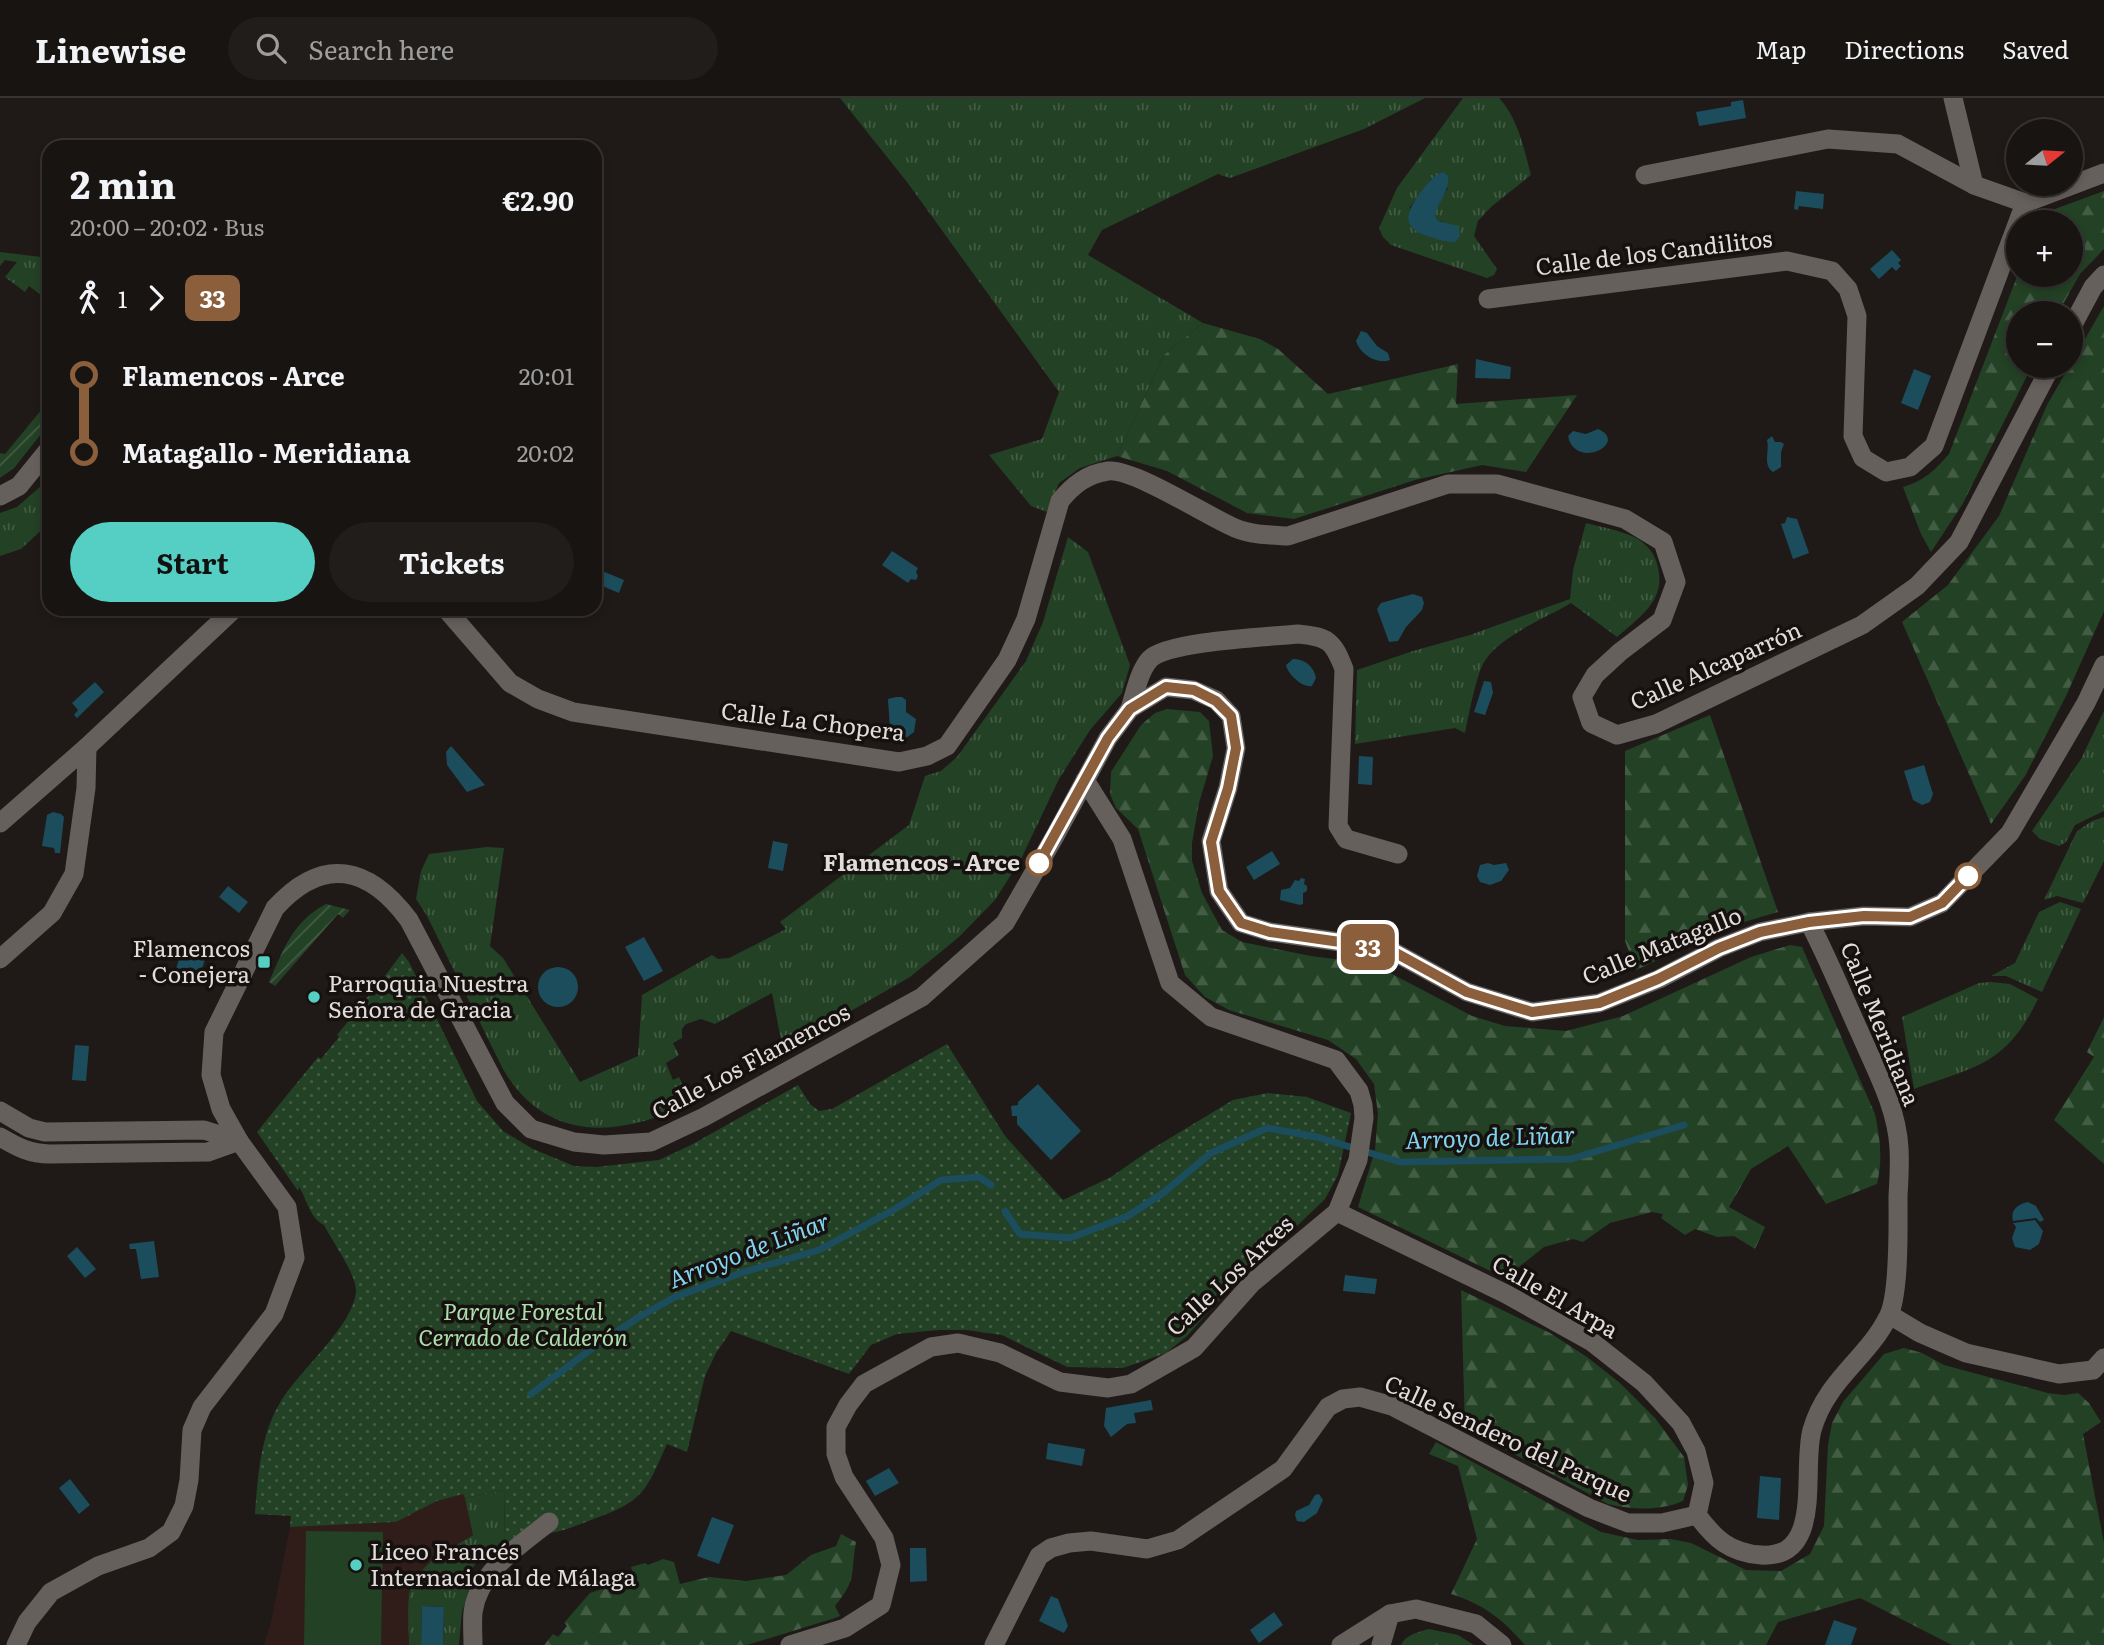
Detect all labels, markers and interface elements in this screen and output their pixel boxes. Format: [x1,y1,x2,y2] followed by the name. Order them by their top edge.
[228,17,718,80] search box
[35,24,186,73] text: Linewise
[252,29,290,67] icon: search
[308,29,454,68] text: Search here
[1755,31,1806,66] text: Map
[1844,31,1964,66] text: Directions
[2002,31,2069,66] text: Saved
[2006,119,2082,196] north arrow
[2006,119,2083,378] map controls
[70,154,176,211] text: 2 min
[502,180,574,219] text: €2.90
[70,209,264,243] text: 20:00 – 20:02 · Bus
[2006,210,2083,287] button: +
[1533,220,1774,282] street label: Calle de los Candilitos
[70,279,108,317] icon: walk
[137,279,175,317] icon: forward
[199,280,226,315] text: 33
[118,281,127,315] text: 1
[2006,301,2083,378] button: −
[122,355,345,394] text: Flamencos - Arce
[519,358,574,392] text: 20:01
[122,432,410,471] text: Matagallo - Meridiana
[517,435,574,469] text: 20:02
[70,522,315,602] button: Start
[329,522,574,602] button: Tickets
[1624,611,1806,717] street label: Calle Alcaparrón
[719,692,908,748] street label: Calle La Chopera
[823,844,1020,878] place label: Flamencos - Arce
[1026,850,1052,876] marker: Flamencos - Arce
[1955,863,1981,889] unlabelled marker
[1576,897,1746,992] street label: Calle Matagallo
[1336,924,1400,970] line badge: 33
[1355,929,1381,964] text: 33
[133,930,251,990] place label: Flamencos - Conejera
[1833,936,1930,1111] street label: Calle Meridiana
[256,954,272,970] marker: Flamencos - Conejera
[328,965,529,1025] place label: Parroquia Nuestra Señora de Gracia
[306,989,322,1005] marker: Parroquia Nuestra Señora de Gracia
[645,994,855,1127] street label: Calle Los Flamencos
[1404,1115,1576,1156] water label: Arroyo de Liñar
[662,1202,834,1296] water label: Arroyo de Liñar
[1157,1206,1300,1343] street label: Calle Los Arces
[1487,1245,1626,1345] street label: Calle El Arpa
[418,1293,628,1353] park label: Parque Forestal Cerrado de Calderón
[1380,1365,1638,1510] street label: Calle Sendero del Parque
[370,1533,637,1593] place label: Liceo Francés Internacional de Málaga
[348,1557,364,1573] marker: Liceo Francés Internacional de Málaga

